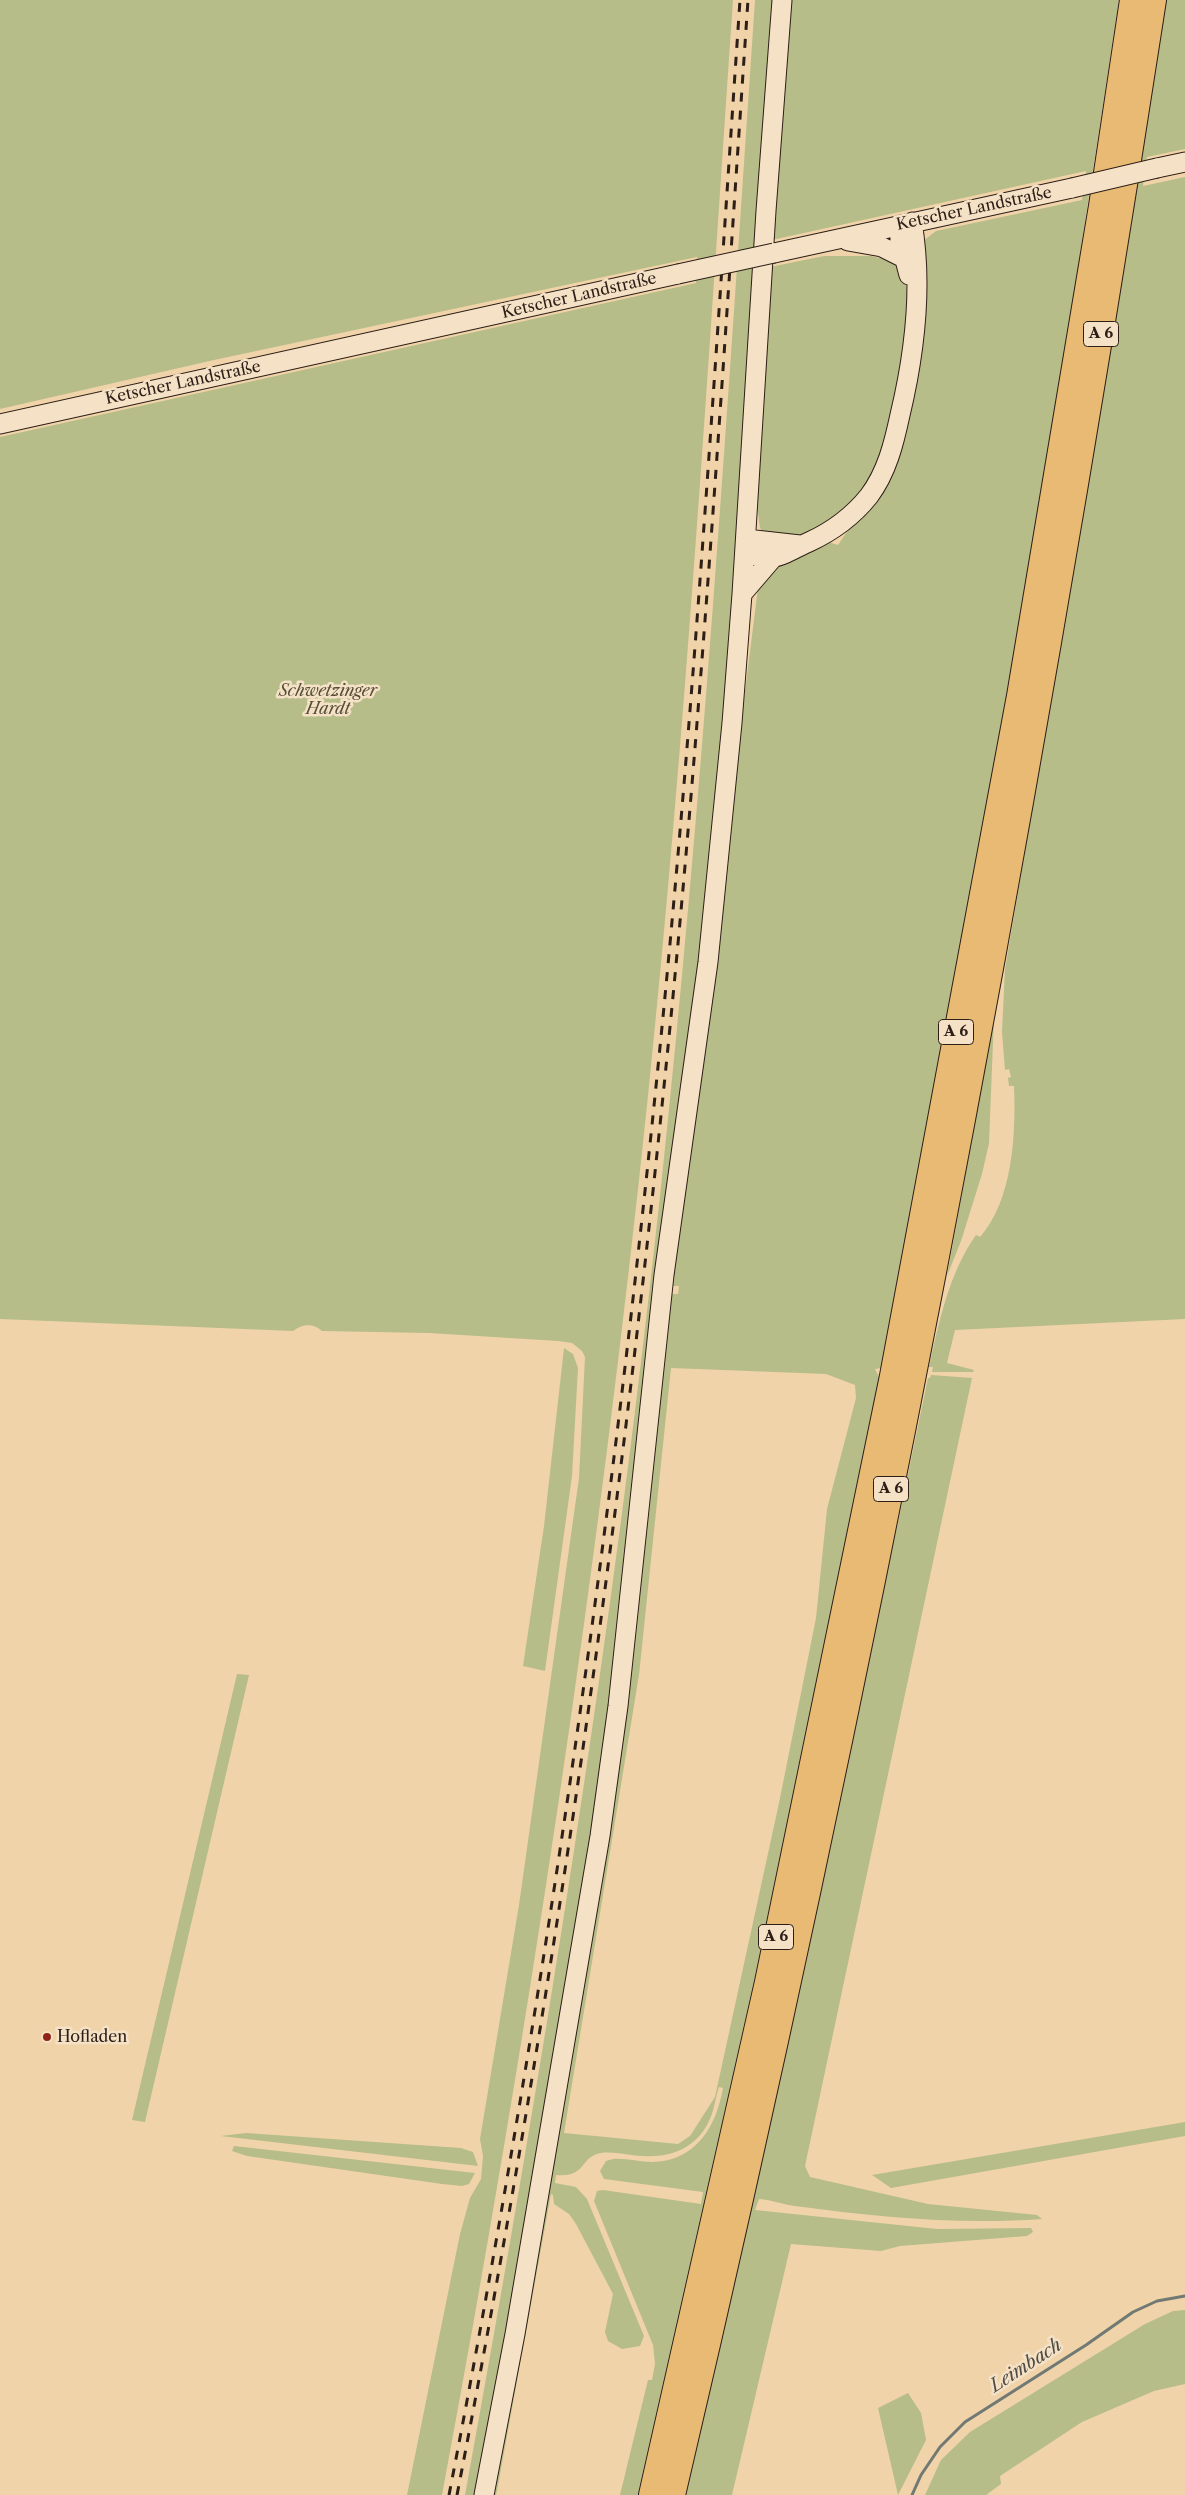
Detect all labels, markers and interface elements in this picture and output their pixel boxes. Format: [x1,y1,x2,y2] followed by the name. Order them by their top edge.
[895,183,1053,235] street label: Ketscher Landstraße
[500,269,658,323] street label: Ketscher Landstraße
[1084,322,1118,346] road number: A 6
[104,357,262,409] street label: Ketscher Landstraße
[279,681,377,719] park label: Schwetzinger Hardt
[938,1020,974,1044] road number: A 6
[874,1476,908,1502] road number: A 6
[758,1924,794,1950] road number: A 6
[57,2027,127,2047] place label: Hofladen
[41,2031,53,2043] marker: Hofladen
[986,2335,1066,2397] water label: Leimbach

